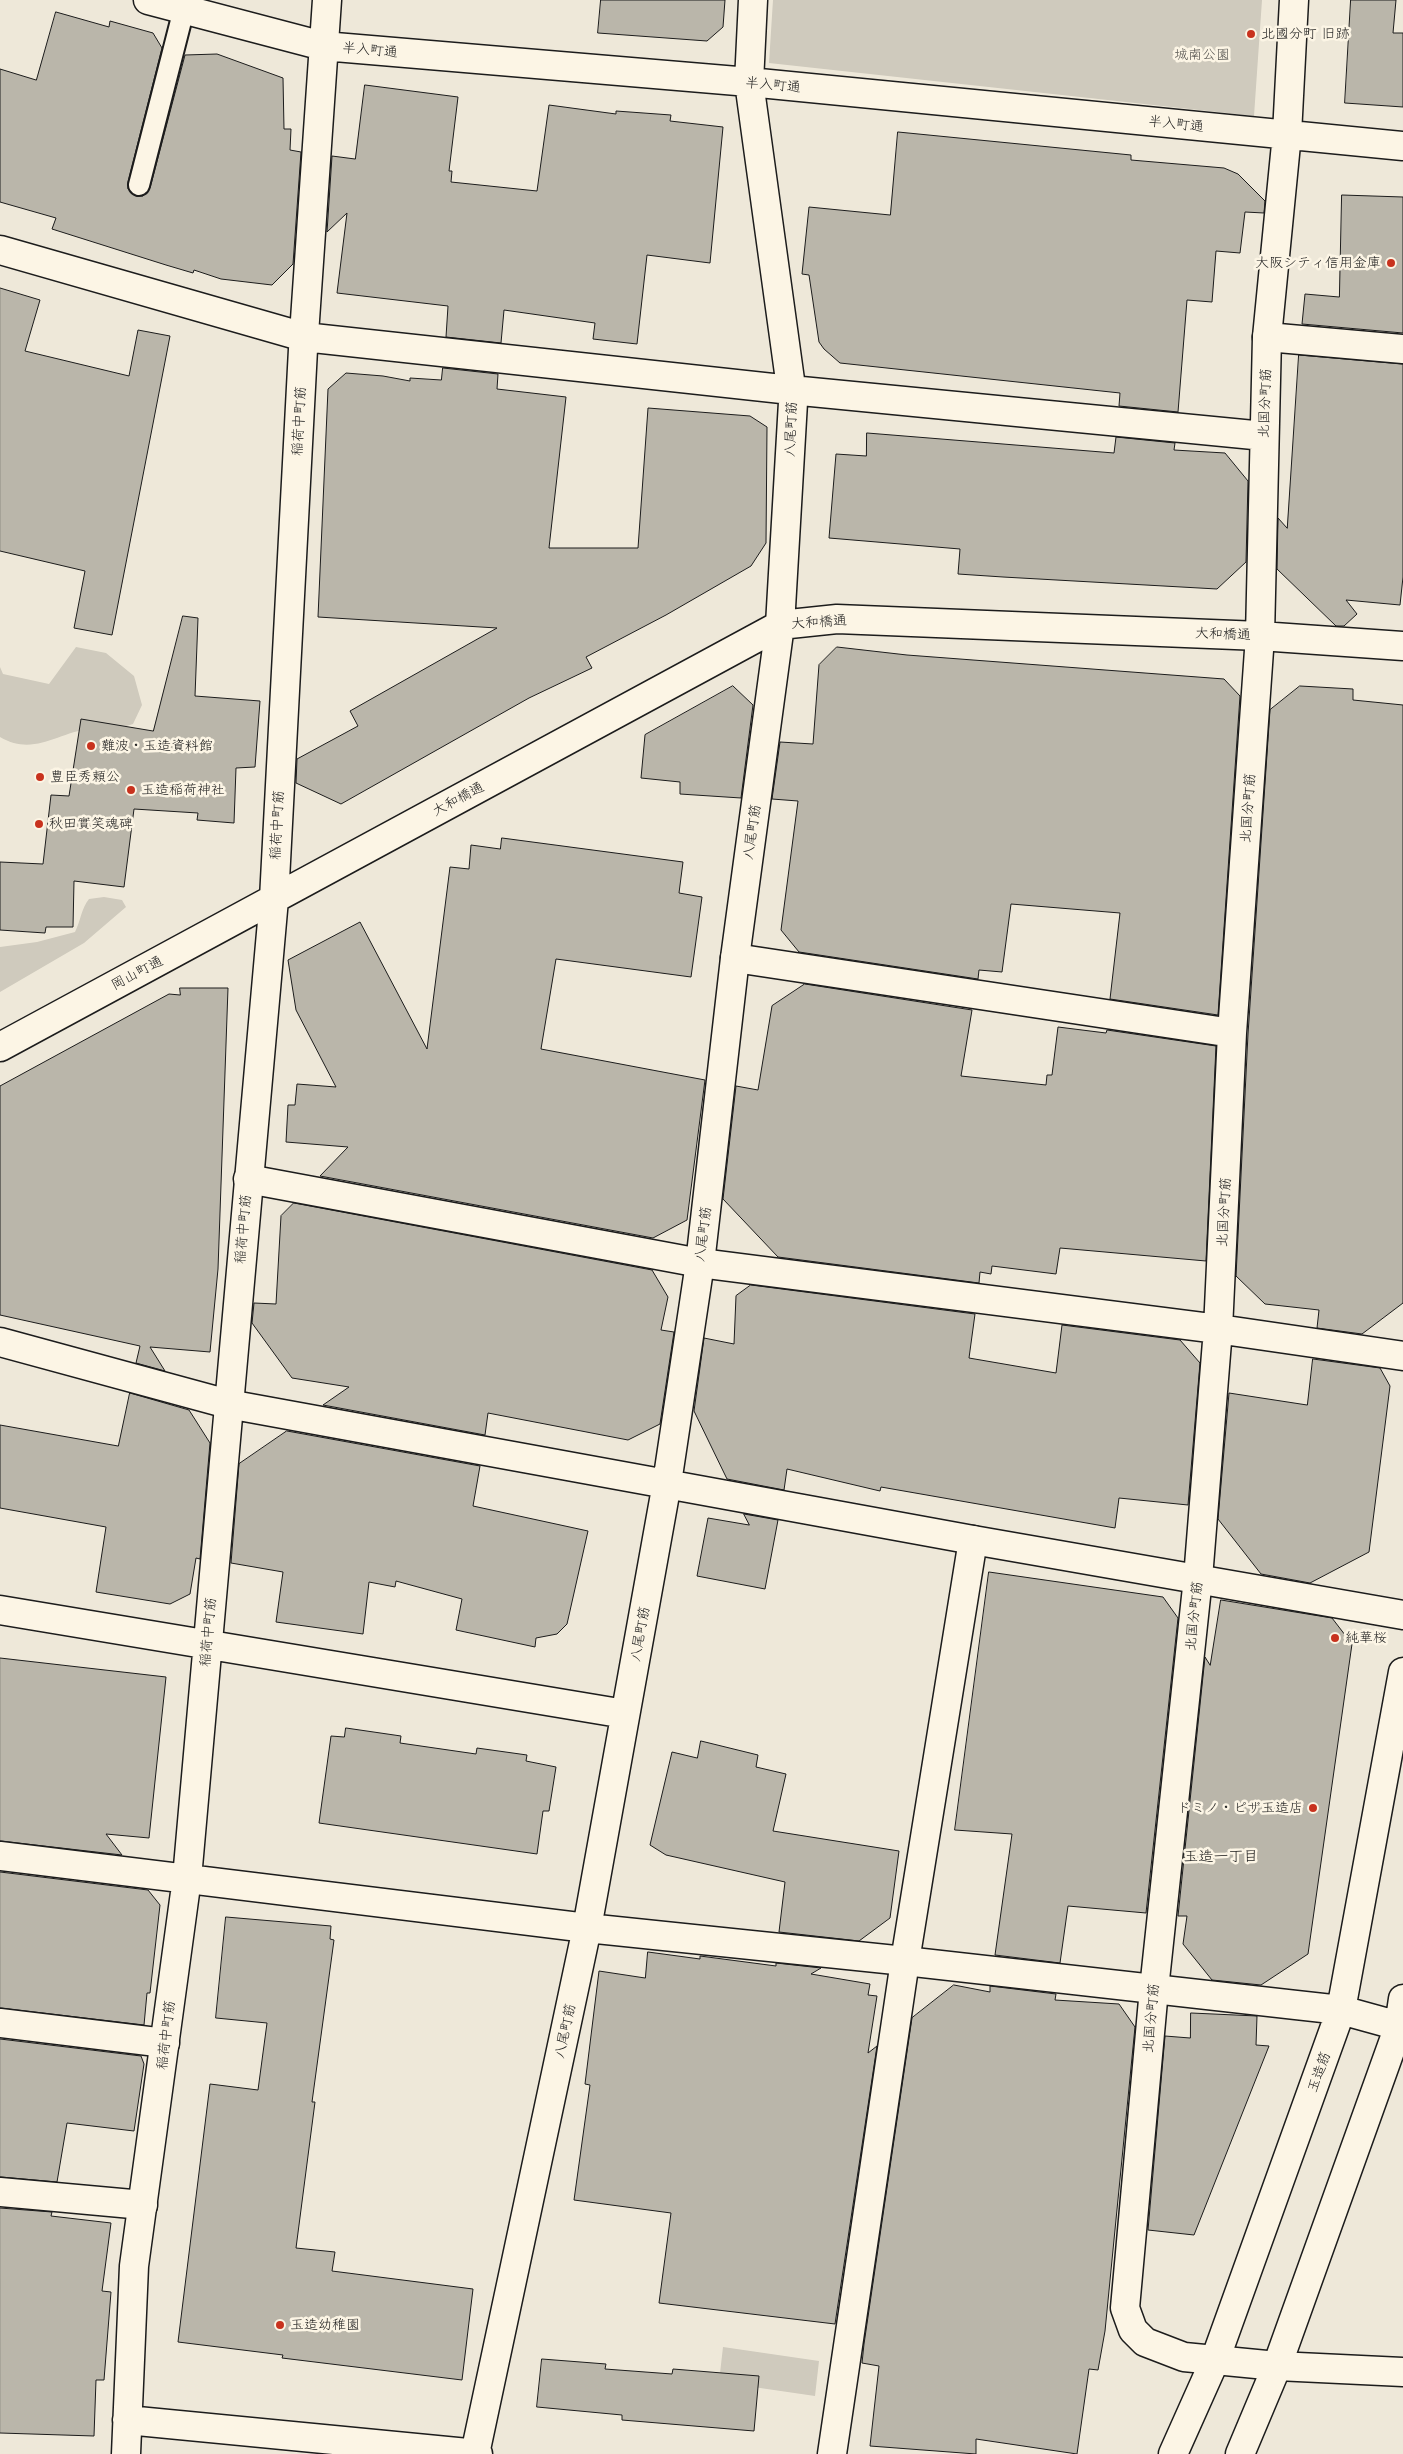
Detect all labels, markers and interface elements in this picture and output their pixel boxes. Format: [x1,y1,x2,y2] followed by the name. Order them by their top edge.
[1261,26,1349,42] place label: 北國分町 旧跡
[1245,28,1257,40] marker: 北國分町 旧跡
[341,39,399,61] street label: 半入町通
[1174,47,1230,63] park label: 城南公園
[744,74,802,96] street label: 半入町通
[1147,113,1205,135] street label: 半入町通
[1255,255,1381,271] place label: 大阪シティ信用金庫
[1385,257,1397,269] marker: 大阪シティ信用金庫
[1255,368,1275,438] street label: 北国分町筋
[289,386,309,456] street label: 稲荷中町筋
[782,401,800,457] street label: 八尾町筋
[790,612,848,632] street label: 大和橋通
[1195,625,1251,643] street label: 大和橋通
[101,738,213,754] place label: 難波・玉造資料館
[85,740,97,752] marker: 難波・玉造資料館
[50,769,120,785] place label: 豊臣秀頼公
[34,771,46,783] marker: 豊臣秀頼公
[1237,772,1259,844] street label: 北国分町筋
[429,778,487,820] street label: 大和橋通
[141,782,225,798] place label: 玉造稲荷神社
[125,784,137,796] marker: 玉造稲荷神社
[267,790,287,860] street label: 稲荷中町筋
[740,803,764,861] street label: 八尾町筋
[49,816,133,832] place label: 秋田實笑魂碑
[33,818,45,830] marker: 秋田實笑魂碑
[108,952,166,994] street label: 岡山町通
[1214,1177,1234,1247] street label: 北国分町筋
[232,1193,254,1265] street label: 稲荷中町筋
[691,1205,715,1263] street label: 八尾町筋
[1182,1580,1206,1652] street label: 北国分町筋
[197,1596,219,1668] street label: 稲荷中町筋
[627,1605,653,1663] street label: 八尾町筋
[1345,1630,1387,1646] place label: 純華桜
[1329,1632,1341,1644] marker: 純華桜
[1177,1800,1303,1816] place label: ドミノ・ピザ玉造店
[1307,1802,1319,1814] marker: ドミノ・ピザ玉造店
[1184,1847,1258,1865] district label: 玉造一丁目
[1140,1982,1162,2054] street label: 北国分町筋
[153,1999,179,2071] street label: 稲荷中町筋
[551,2002,579,2060] street label: 八尾町筋
[1304,2049,1334,2095] street label: 玉造筋
[290,2317,360,2333] place label: 玉造幼稚園
[274,2319,286,2331] marker: 玉造幼稚園

